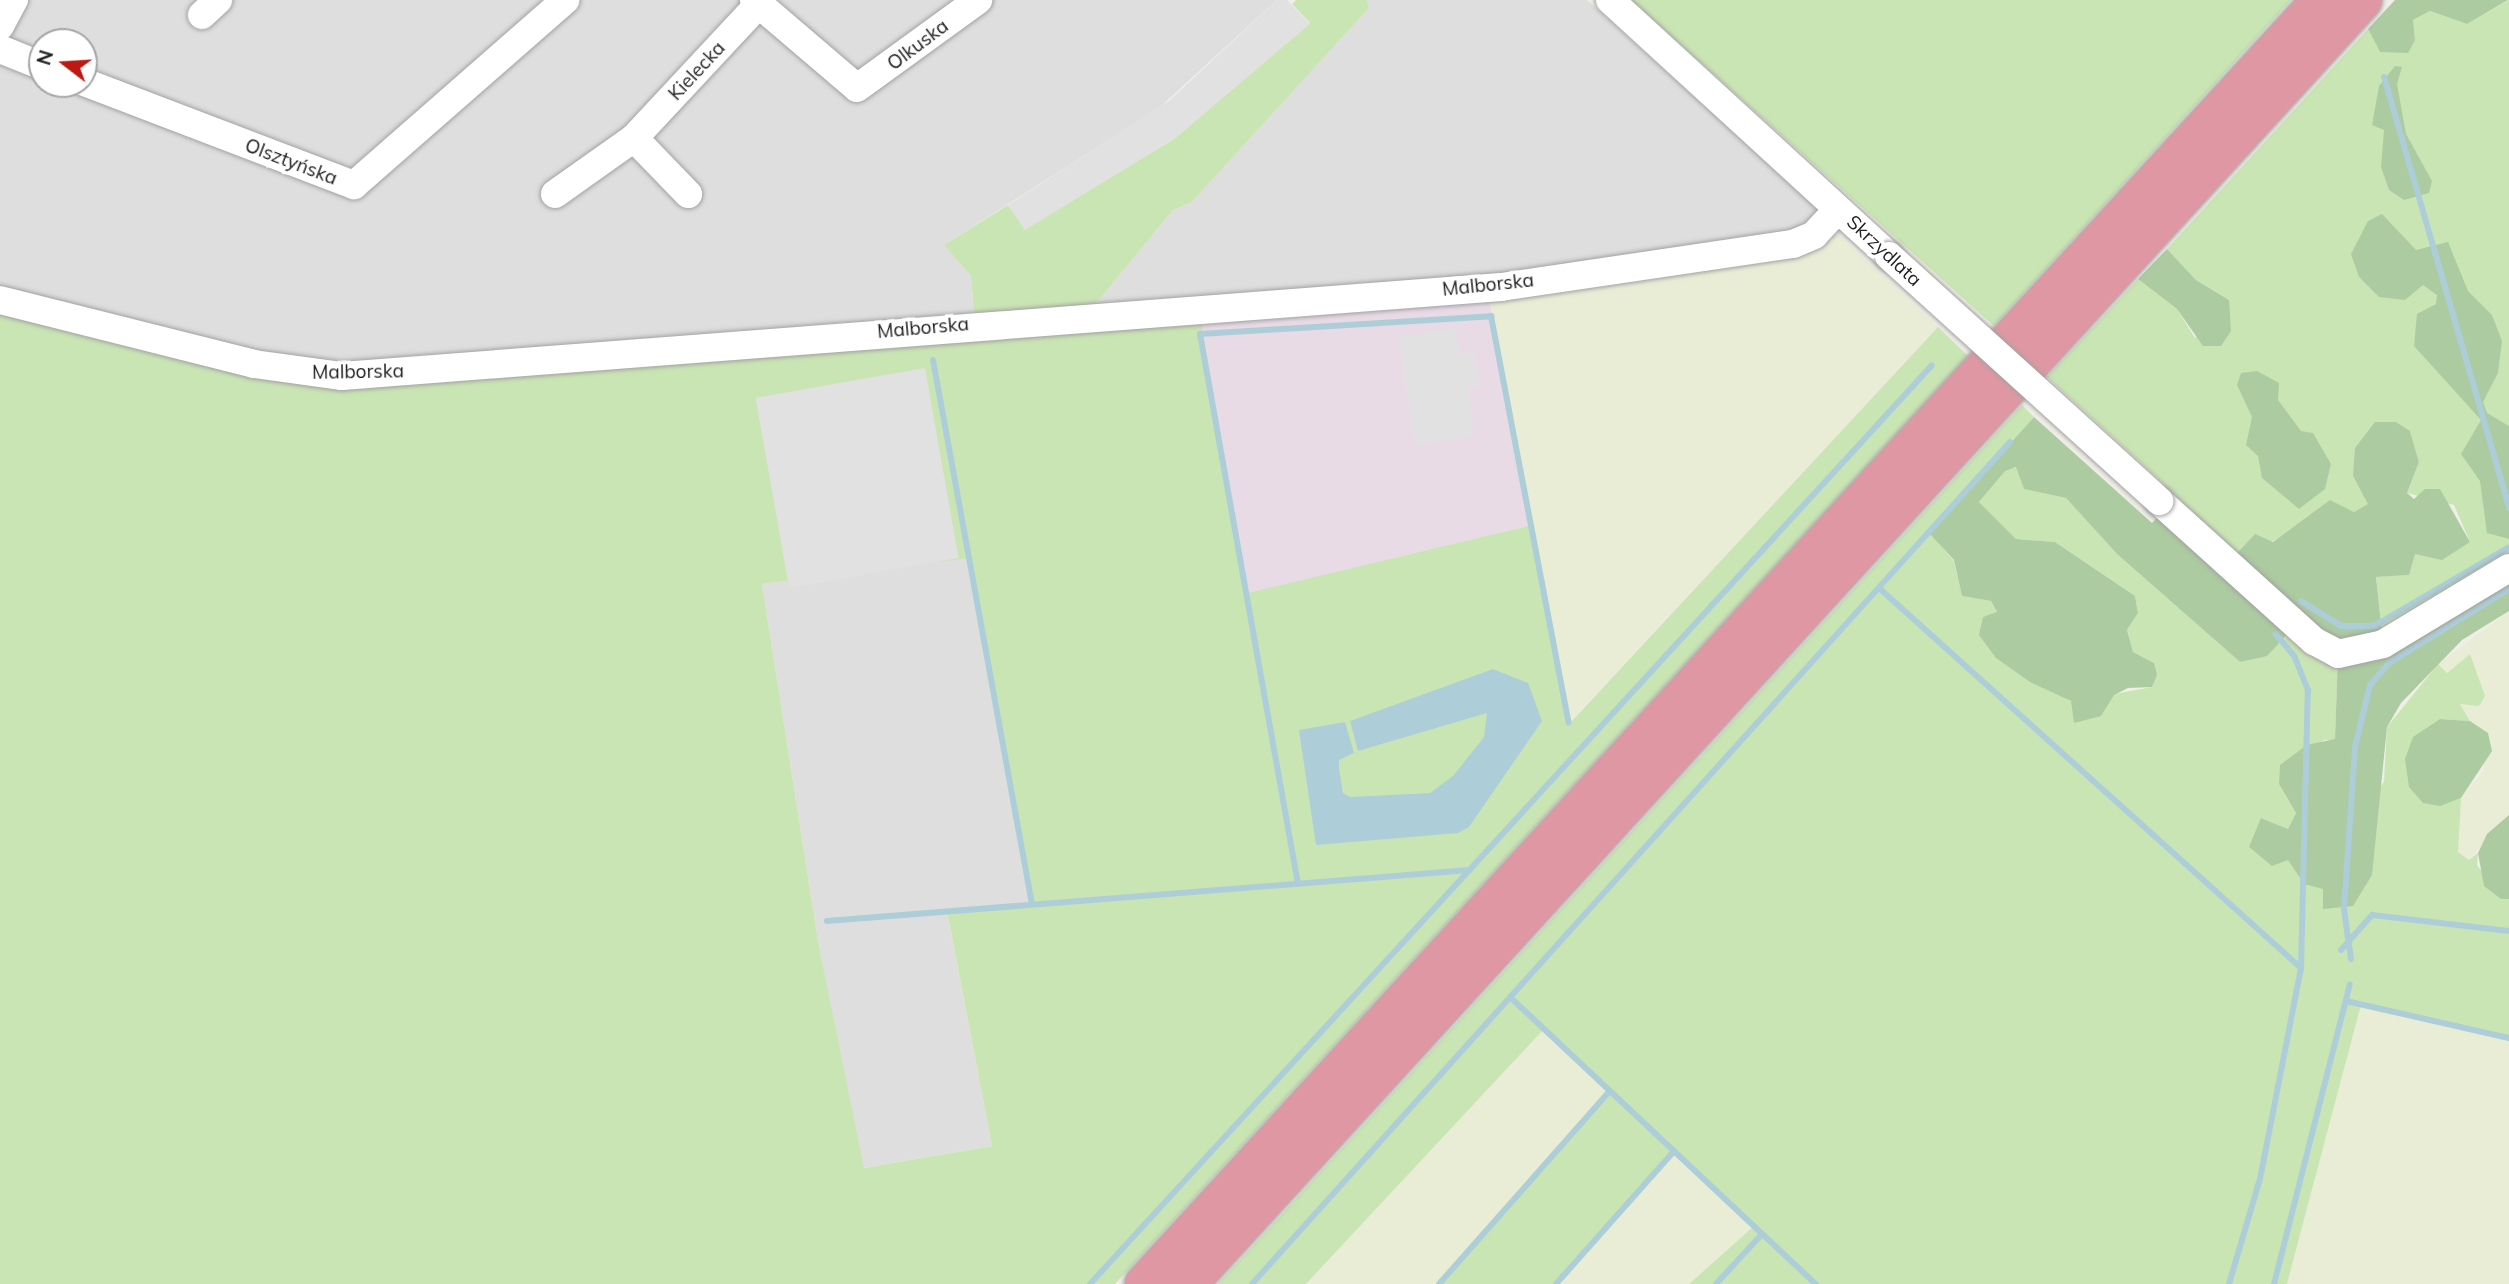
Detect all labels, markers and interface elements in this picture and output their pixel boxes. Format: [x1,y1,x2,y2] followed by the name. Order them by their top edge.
[883,15,953,75] street label: Olkuska
[28,28,98,98] north arrow
[664,37,730,105] street label: Kielecka
[31,47,58,68] text: N
[242,134,340,190] street label: Olsztyńska
[1842,211,1926,291] street label: Skrzydlata
[1441,269,1535,301] street label: Malborska
[876,313,970,343] street label: Malborska
[312,360,404,384] street label: Malborska

